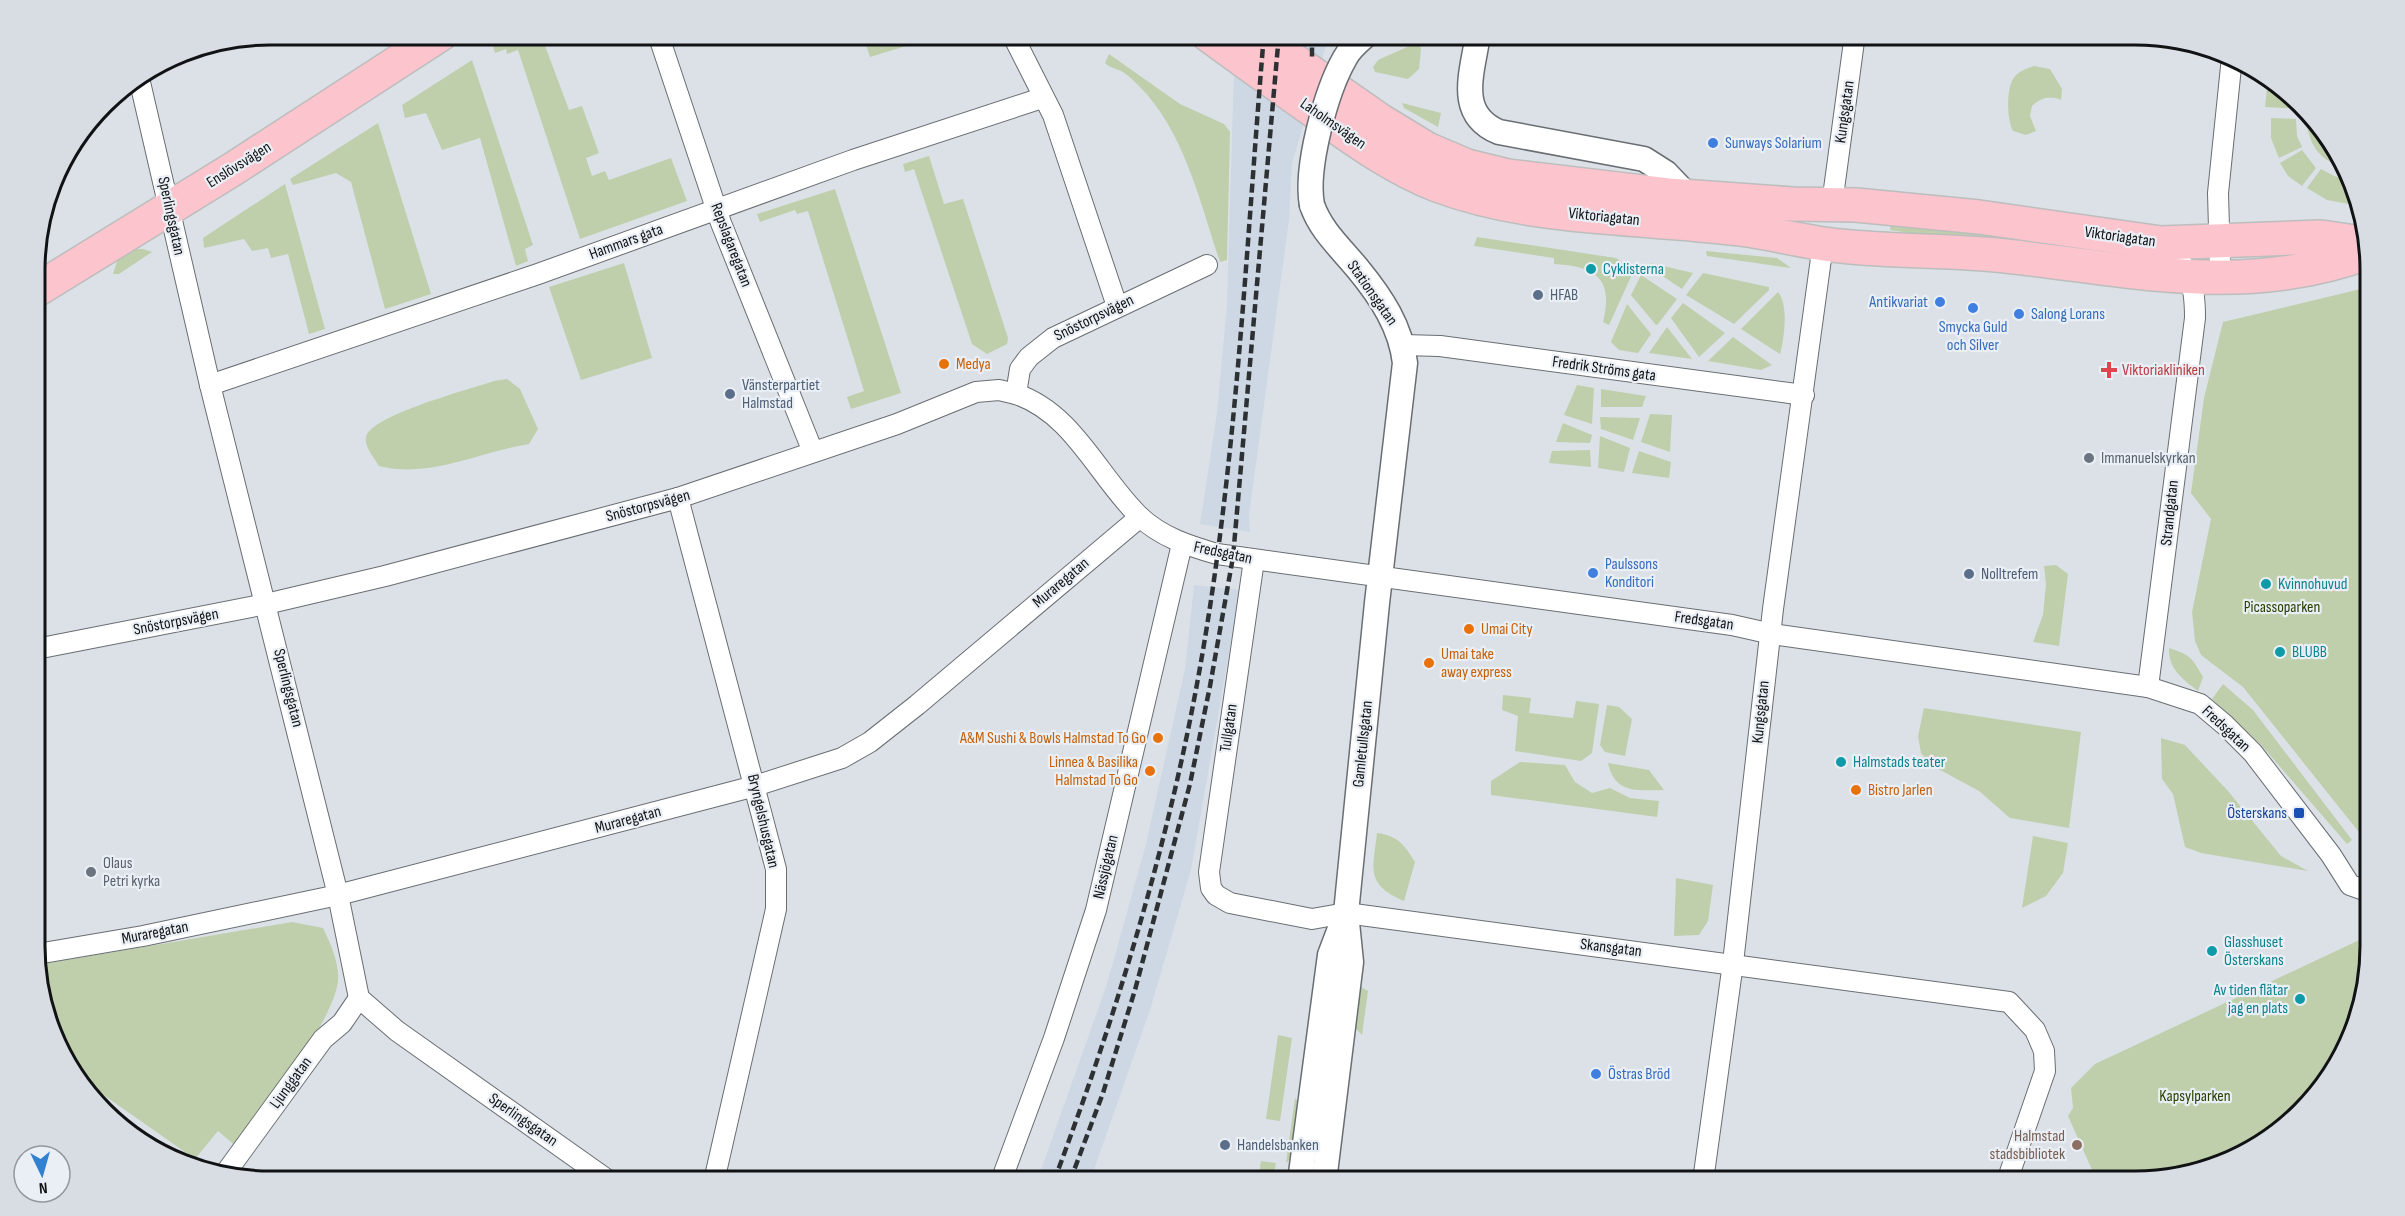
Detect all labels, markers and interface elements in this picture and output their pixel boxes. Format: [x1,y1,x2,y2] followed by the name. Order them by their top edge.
[1831,80,1859,144] street label: Kungsgatan
[1296,94,1370,154] street label: Laholmsvägen
[1725,134,1822,153] place label: Sunways Solarium
[1706,136,1720,150] marker: Sunways Solarium
[203,138,275,192] street label: Enslövsvägen
[153,175,189,257] street label: Sperlingsgatan
[706,200,756,290] street label: Repslagaregatan
[1567,204,1641,230] street label: Viktoriagatan
[587,220,665,264] street label: Hammars gata
[2083,223,2157,251] street label: Viktoriagatan
[1343,257,1401,329] street label: Stationsgatan
[1603,260,1664,279] place label: Cyklisterna
[1584,262,1598,276] marker: Cyklisterna
[1550,286,1578,305] place label: HFAB
[1531,288,1545,302] marker: HFAB
[1051,291,1137,345] street label: Snöstorpsvägen
[1868,293,1928,312] place label: Antikvariat
[1933,295,1947,309] marker: Antikvariat
[1966,301,1980,315] marker: Smycka Guld och Silver
[2031,305,2105,324] place label: Salong Lorans
[2012,307,2026,321] marker: Salong Lorans
[1939,318,2007,355] place label: Smycka Guld och Silver
[1551,352,1657,386] street label: Fredrik Ströms gata
[956,355,991,374] place label: Medya
[937,357,951,371] marker: Medya
[2100,361,2118,379] marker: Viktoriakliniken
[2122,361,2205,380] place label: Viktoriakliniken
[742,376,820,413] place label: Vänsterpartiet Halmstad
[723,387,737,401] marker: Vänsterpartiet Halmstad
[2101,449,2196,468] place label: Immanuelskyrkan
[2082,451,2096,465] marker: Immanuelskyrkan
[2157,479,2183,547] street label: Strandgatan
[604,486,692,526] street label: Snöstorpsvägen
[1192,538,1254,568] street label: Fredsgatan
[1029,554,1093,612] street label: Muraregatan
[1605,555,1658,592] place label: Paulssons Konditori
[1981,565,2038,584] place label: Nolltrefem
[1586,566,1600,580] marker: Paulssons Konditori
[1962,567,1976,581] marker: Nolltrefem
[2278,575,2347,594] place label: Kvinnohuvud
[2259,577,2273,591] marker: Kvinnohuvud
[2244,598,2320,617] park label: Picassoparken
[132,604,220,640] street label: Snöstorpsvägen
[1673,607,1735,635] street label: Fredsgatan
[1481,620,1533,639] place label: Umai City
[1462,622,1476,636] marker: Umai City
[2292,643,2327,662] place label: BLUBB
[1441,645,1512,682] place label: Umai take away express
[2273,645,2287,659] marker: BLUBB
[269,647,307,729] street label: Sperlingsgatan
[1422,656,1436,670] marker: Umai take away express
[1748,680,1774,744] street label: Kungsgatan
[1349,700,1377,788] street label: Gamletullsgatan
[2198,702,2254,756] street label: Fredsgatan
[1216,703,1242,753] street label: Tullgatan
[959,729,1146,748] place label: A&M Sushi & Bowls Halmstad To Go
[1151,731,1165,745] marker: A&M Sushi & Bowls Halmstad To Go
[1049,753,1138,790] place label: Linnea & Basilika Halmstad To Go
[1853,753,1946,772] place label: Halmstads teater
[1834,755,1848,769] marker: Halmstads teater
[1143,764,1157,778] marker: Linnea & Basilika Halmstad To Go
[743,772,783,870] street label: Bryngelshusgatan
[1868,781,1933,800] place label: Bistro Jarlen
[1849,783,1863,797] marker: Bistro Jarlen
[593,802,663,838] street label: Muraregatan
[2227,804,2287,823] place label: Österskans
[2292,806,2306,820] marker: Österskans
[1089,833,1123,901] street label: Nässjögatan
[103,854,160,891] place label: Olaus Petri kyrka
[84,865,98,879] marker: Olaus Petri kyrka
[120,917,190,949] street label: Muraregatan
[2224,933,2284,970] place label: Glasshuset Österskans
[1579,935,1643,961] street label: Skansgatan
[2205,944,2219,958] marker: Glasshuset Österskans
[2213,981,2288,1018] place label: Av tiden flätar jag en plats
[2293,992,2307,1006] marker: Av tiden flätar jag en plats
[266,1053,316,1113] street label: Ljunggatan
[1608,1065,1670,1084] place label: Östras Bröd
[1589,1067,1603,1081] marker: Östras Bröd
[2159,1087,2231,1106] park label: Kapsylparken
[485,1089,561,1151] street label: Sperlingsgatan
[1989,1127,2065,1164] place label: Halmstad stadsbibliotek
[1237,1136,1319,1155] place label: Handelsbanken
[1218,1138,1232,1152] marker: Handelsbanken
[2070,1138,2084,1152] marker: Halmstad stadsbibliotek
[12,1144,72,1204] north arrow
[38,1178,48,1197] text: N

